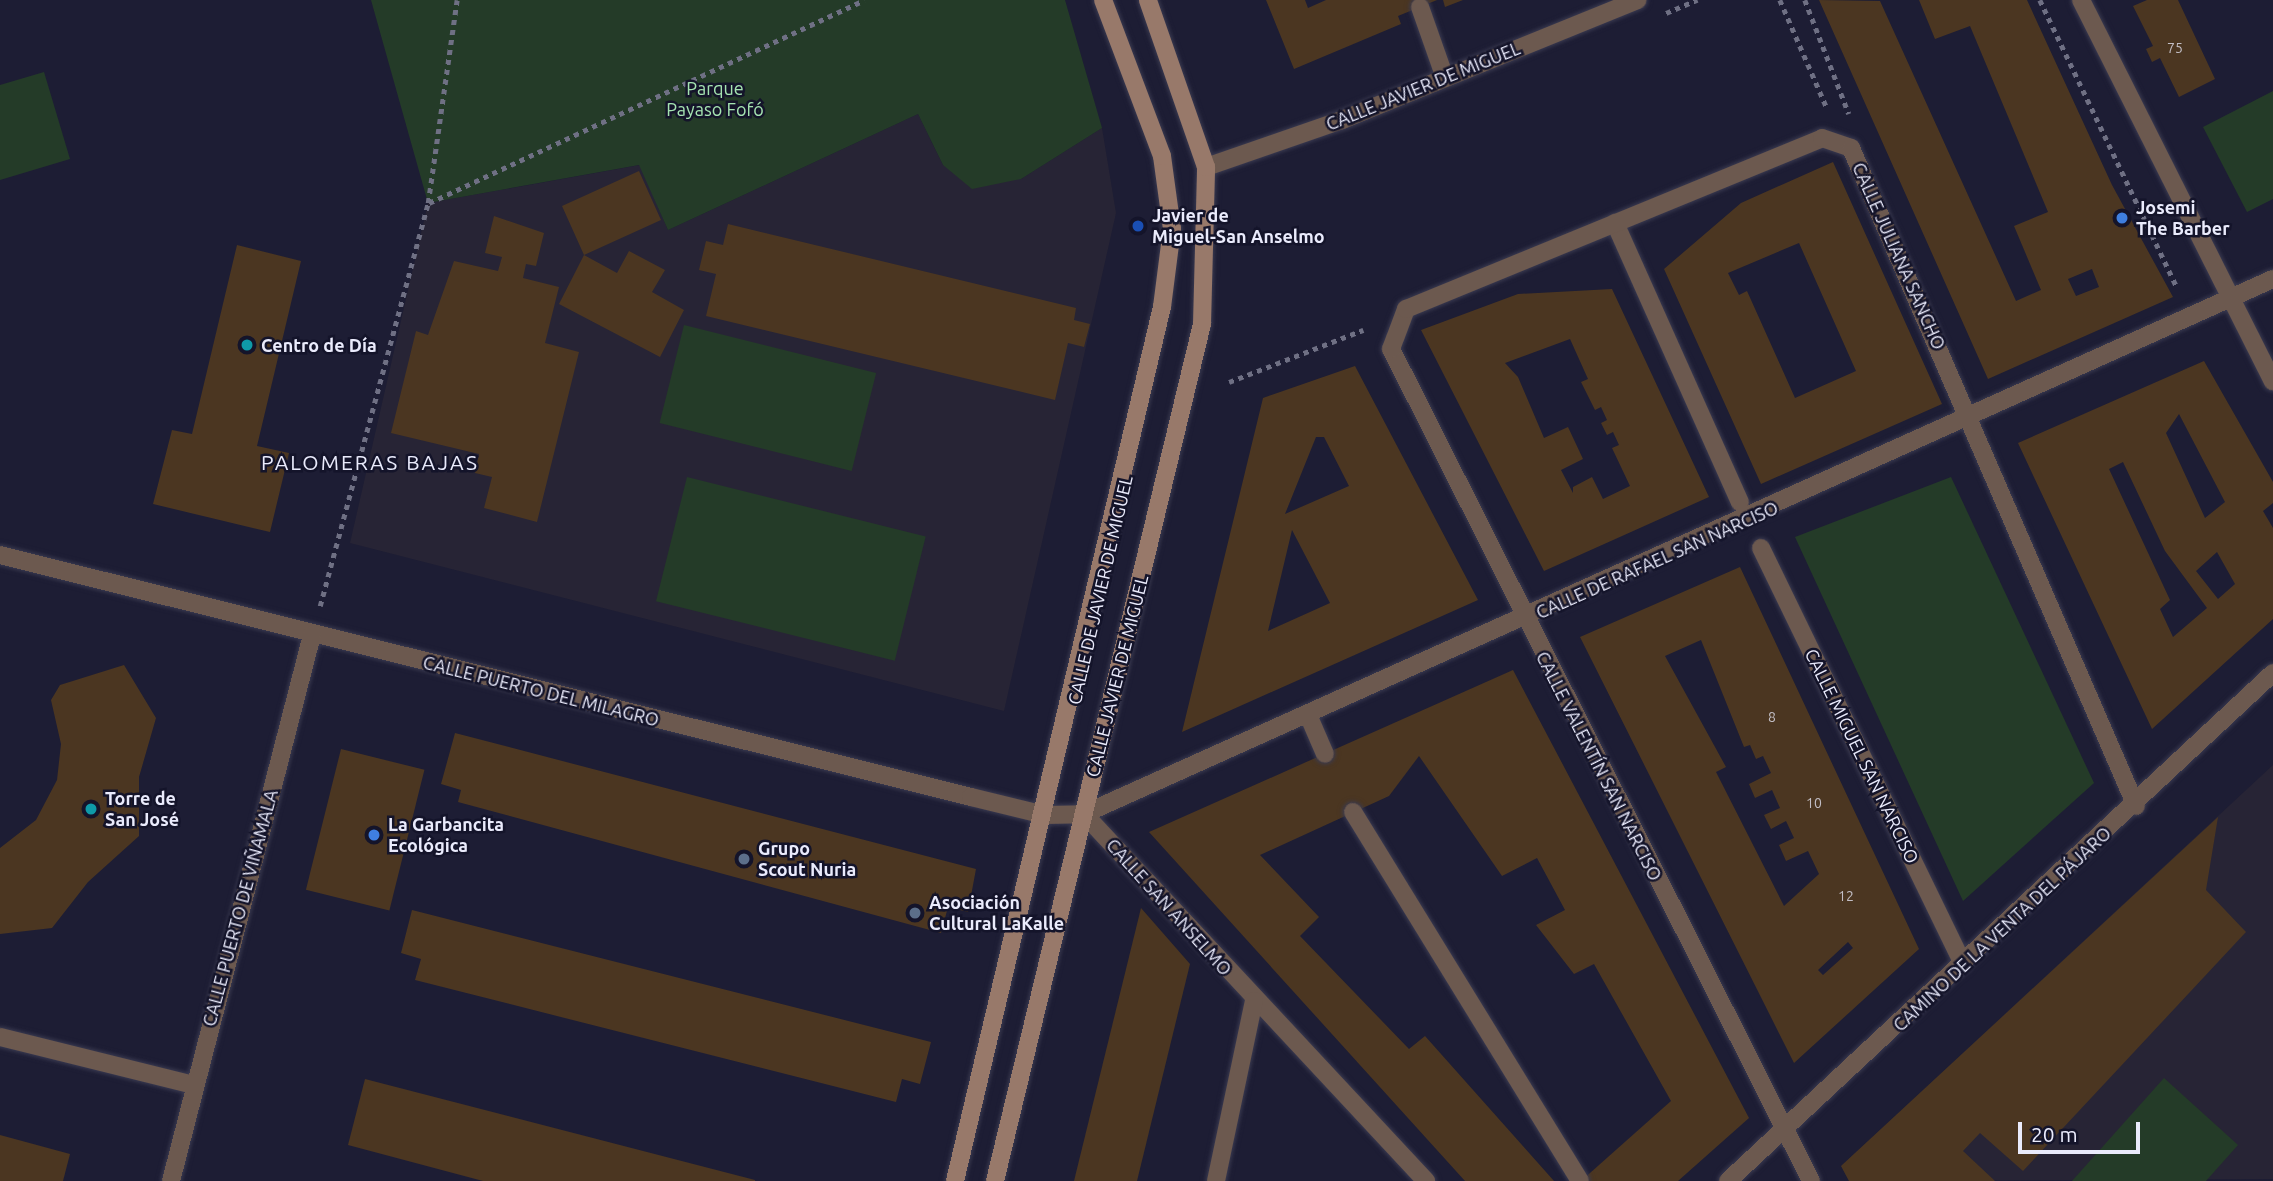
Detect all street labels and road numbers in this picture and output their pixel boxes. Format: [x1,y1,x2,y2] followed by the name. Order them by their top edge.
[1323,37,1523,135] street label: CALLE JAVIER DE MIGUEL
[1848,159,1950,353] street label: CALLE JULIANA SANCHO
[1063,473,1137,707] street label: CALLE DE JAVIER DE MIGUEL
[1533,497,1781,623] street label: CALLE DE RAFAEL SAN NARCISO
[1081,573,1153,779] street label: CALLE JAVIER DE MIGUEL
[1800,645,1924,867] street label: CALLE MIGUEL SAN NARCISO
[1532,648,1666,884] street label: CALLE VALENTÍN SAN NARCISO
[421,651,661,731] street label: CALLE PUERTO DEL MILAGRO
[198,787,282,1029] street label: CALLE PUERTO DE VIÑAMALA
[1889,822,2115,1036] street label: CAMINO DE LA VENTA DEL PÁJARO
[1102,834,1236,980] street label: CALLE SAN ANSELMO

